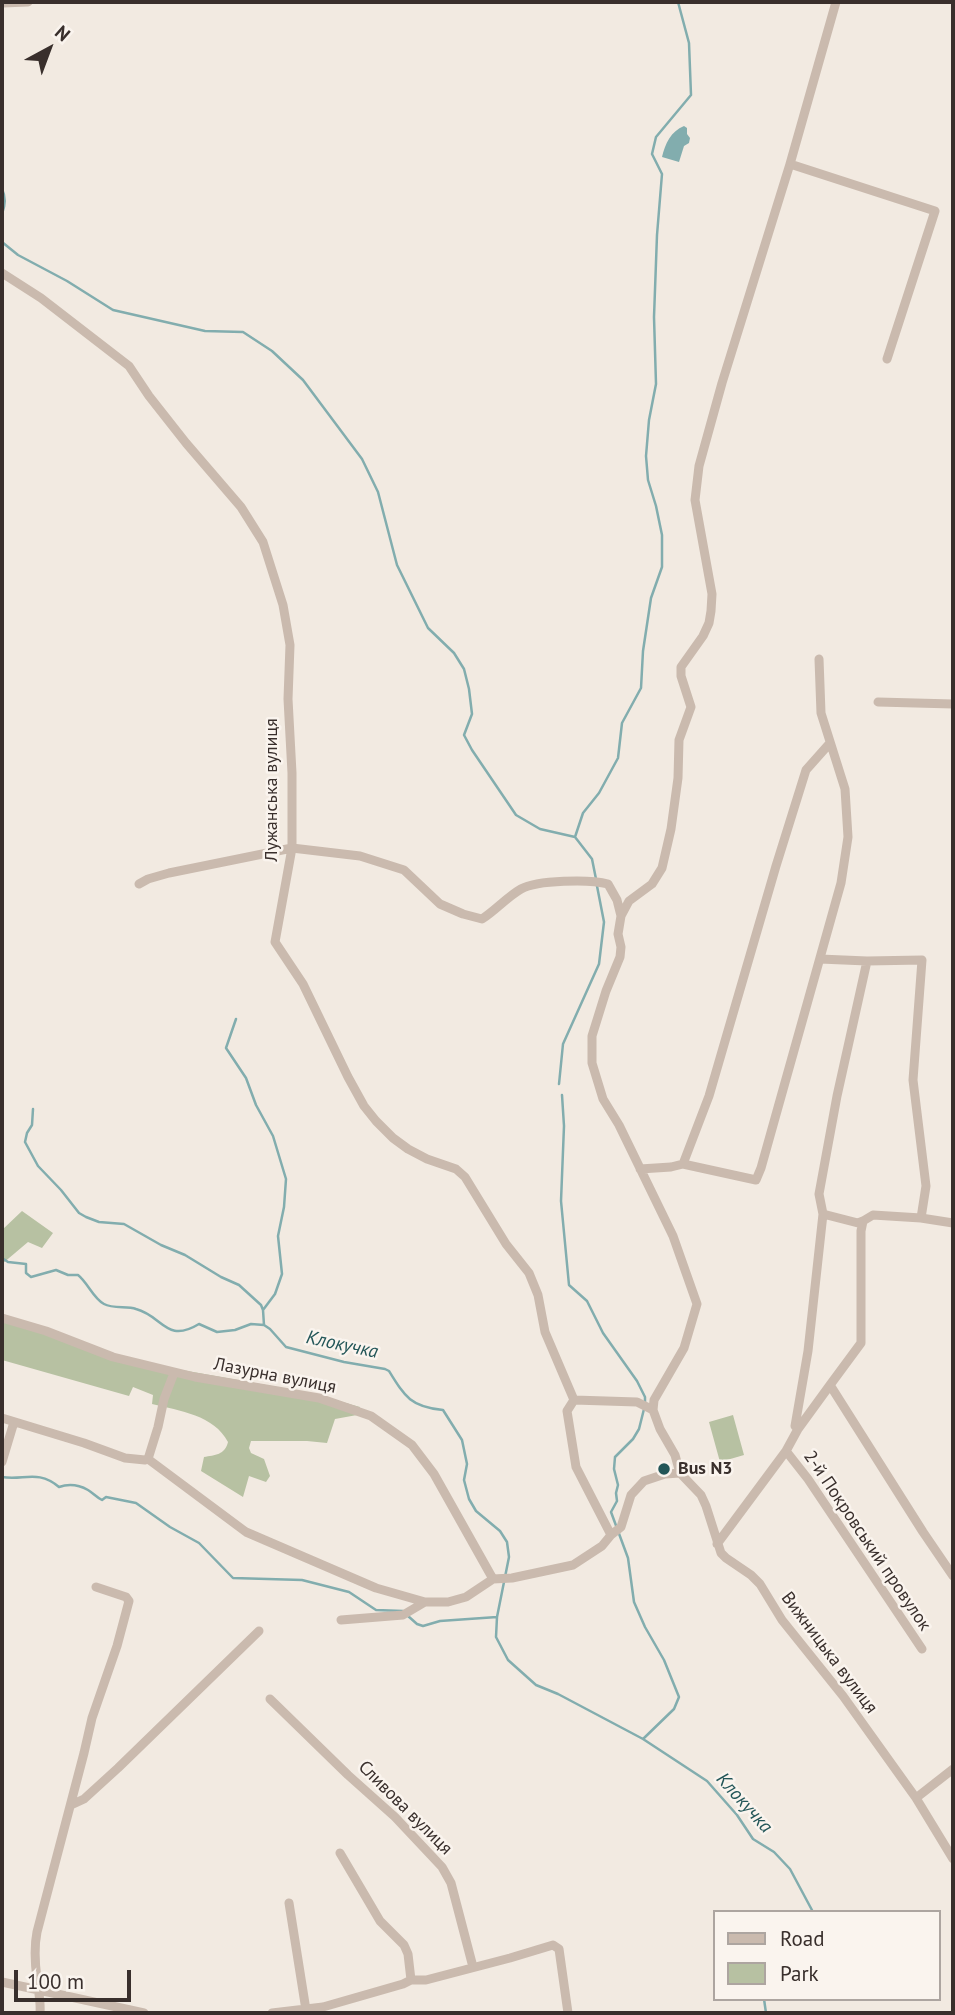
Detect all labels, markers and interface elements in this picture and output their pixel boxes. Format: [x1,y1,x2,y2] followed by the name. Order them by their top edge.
[14,14,84,84] north arrow
[50,20,75,46] text: N
[261,718,283,862] street label: Лужанська вулиця
[304,1326,380,1364] water label: Клокучка
[212,1354,338,1398] street label: Лазурна вулиця
[799,1447,935,1635] street label: 2-й Покровський провулок
[678,1458,733,1480] place label: Bus N3
[656,1461,672,1477] marker: Bus N3
[776,1588,882,1718] street label: Вижницька вулиця
[353,1756,457,1860] street label: Сливова вулиця
[711,1768,777,1838] water label: Клокучка
[713,1910,941,2001] legend
[780,1925,824,1952] text: Road
[18,1955,135,1999] scale bar
[780,1960,819,1987] text: Park
[27,1968,84,1995] text: 100 m

